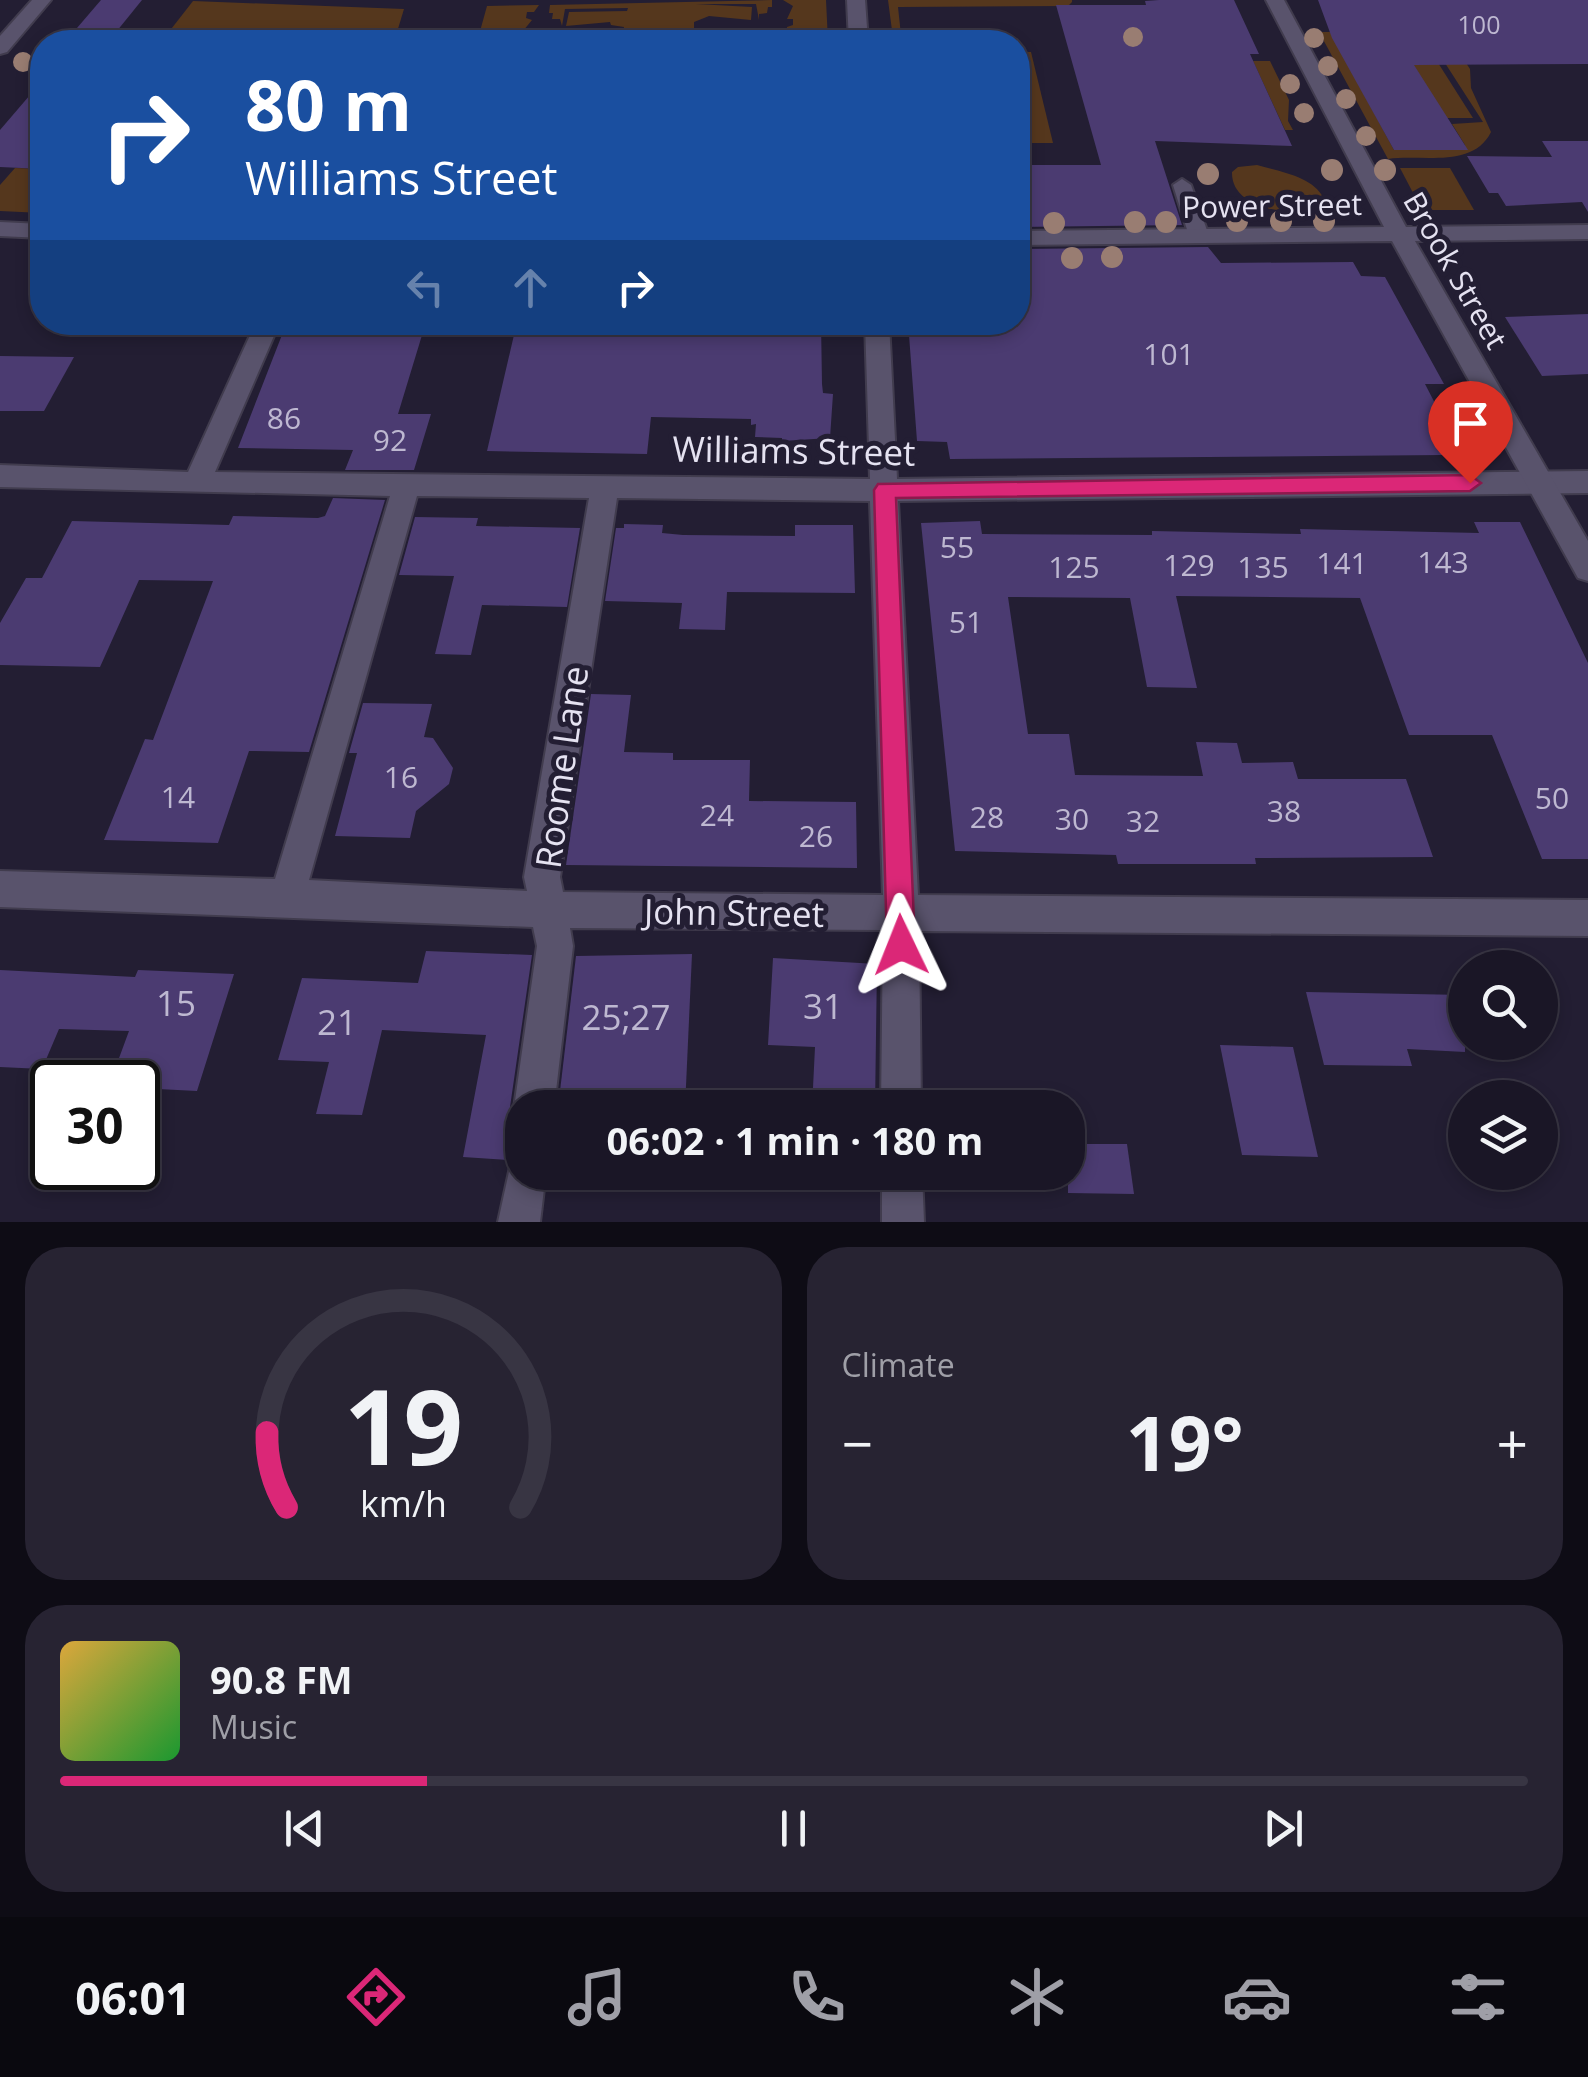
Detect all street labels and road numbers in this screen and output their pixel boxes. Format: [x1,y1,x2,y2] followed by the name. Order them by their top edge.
[1182,183,1362,227] street label: Power Street
[1394,184,1518,356] street label: Brook Street
[672,424,916,476] street label: Williams Street
[524,663,598,871] street label: Roome Lane
[640,887,825,937] street label: John Street

